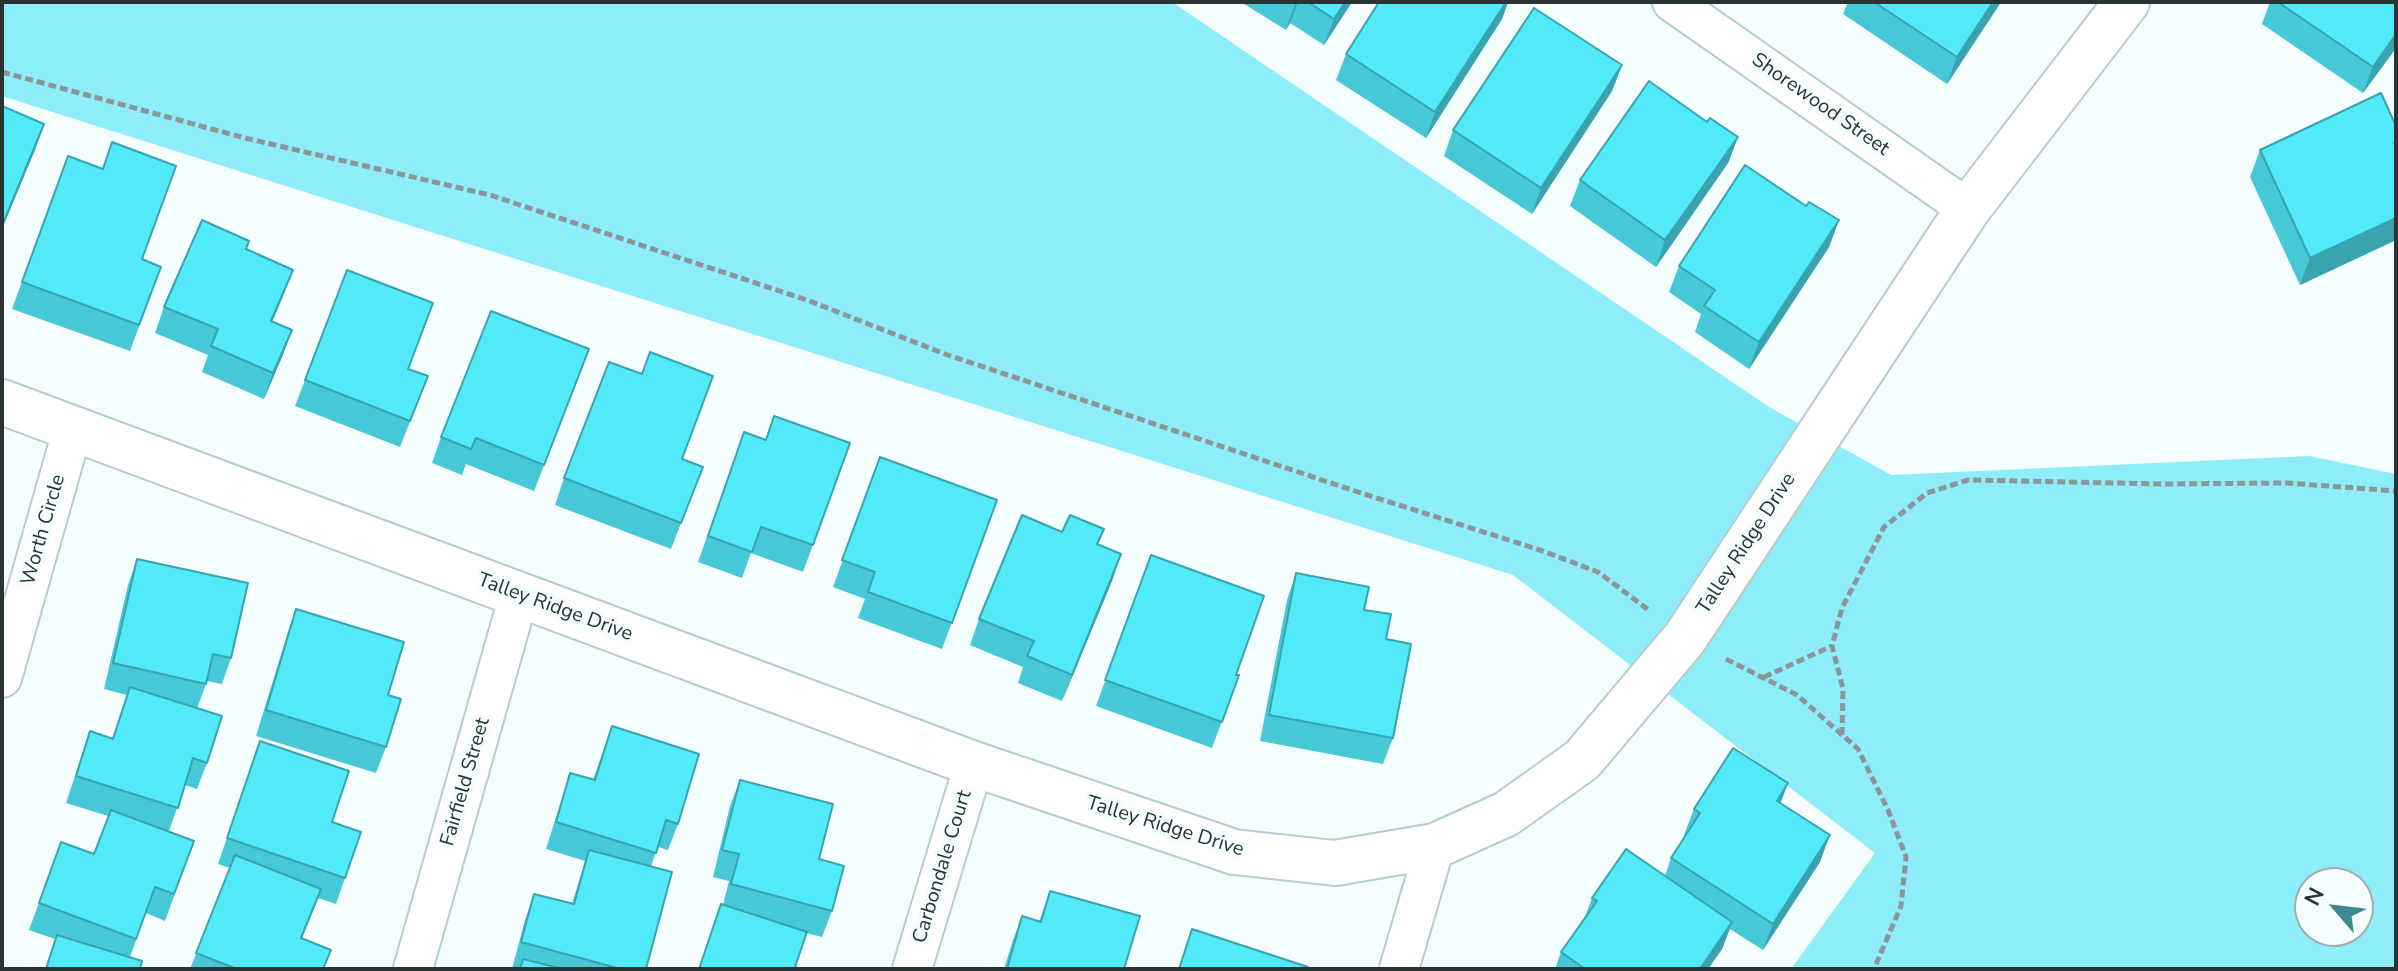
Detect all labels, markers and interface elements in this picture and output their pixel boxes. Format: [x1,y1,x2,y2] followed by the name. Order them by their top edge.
[1747,49,1893,161] street label: Shorewood Street
[1692,469,1802,619] street label: Talley Ridge Drive
[17,472,71,588] street label: Worth Circle
[474,569,636,647] street label: Talley Ridge Drive
[436,715,496,849] street label: Fairfield Street
[908,788,978,946] street label: Carbondale Court
[1083,792,1247,862] street label: Talley Ridge Drive
[2294,867,2374,947] north arrow
[2297,882,2332,911] text: N

